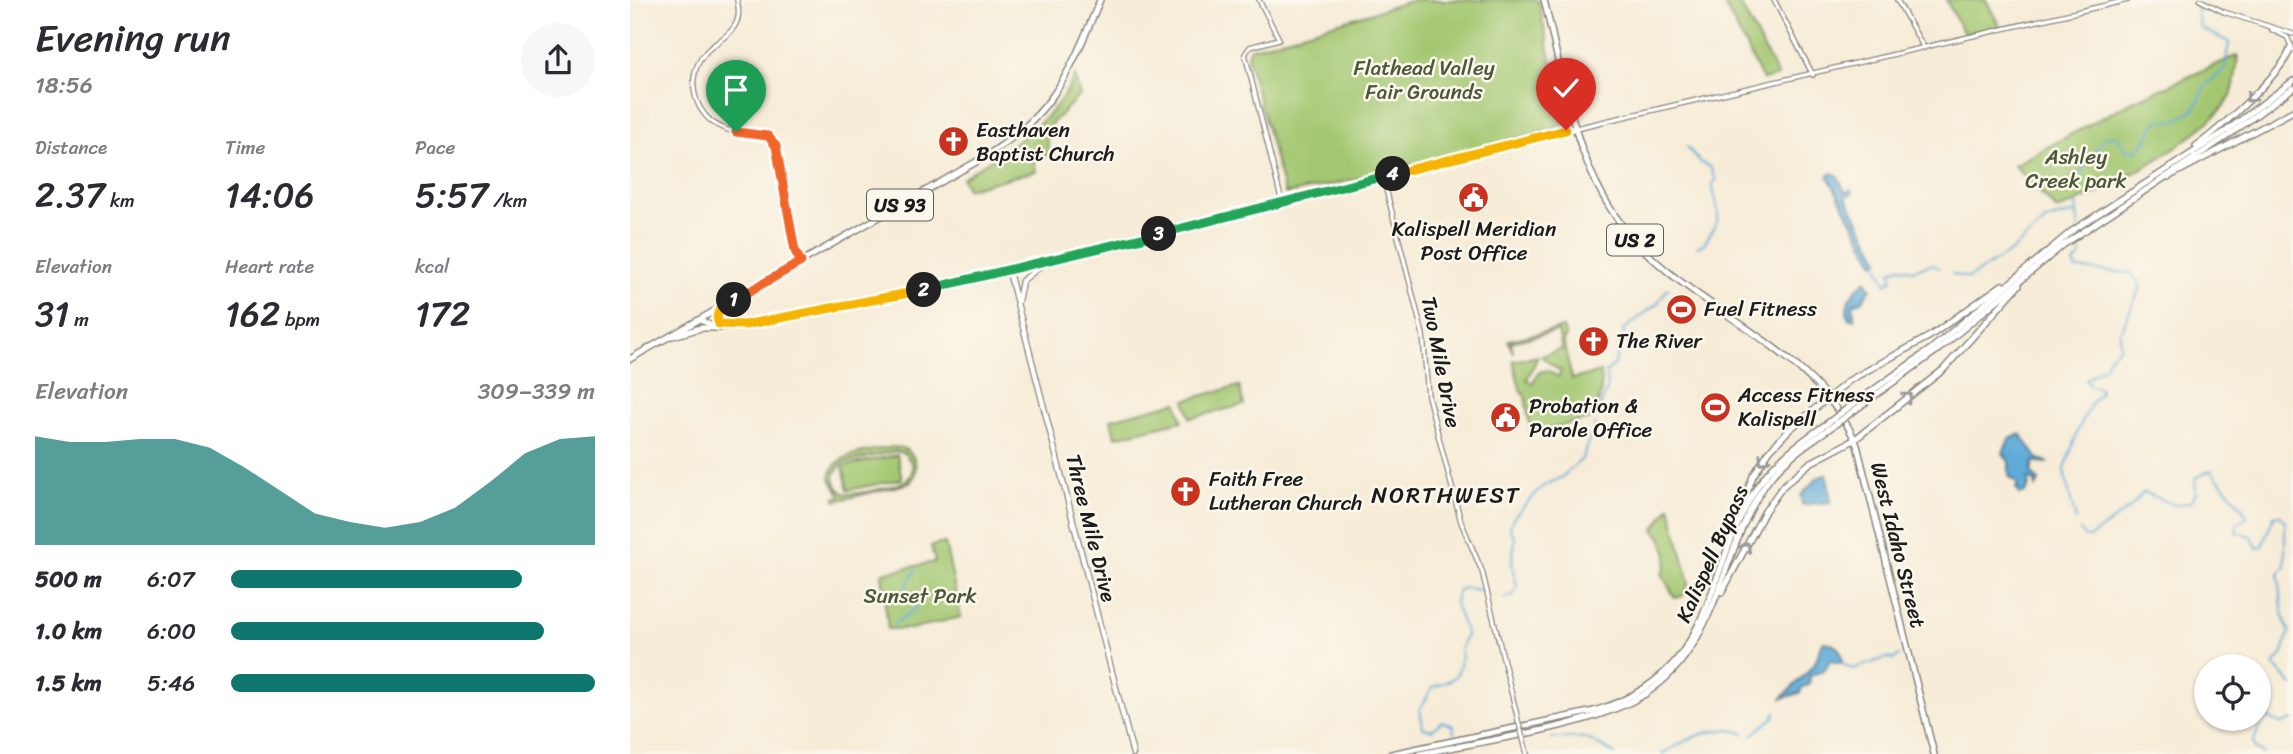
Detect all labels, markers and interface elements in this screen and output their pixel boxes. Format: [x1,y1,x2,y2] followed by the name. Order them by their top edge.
[35,5,231,72] text: Evening run
[521,23,595,97] button: share
[1353,49,1495,111] park label: Flathead Valley Fair Grounds
[1536,58,1596,130] pin
[706,60,766,132] pin
[35,65,93,106] text: 18:56
[1547,69,1585,107] icon: check
[717,71,755,109] icon: arrive
[2245,90,2258,103] one-way arrow
[976,111,1115,173] place label: Easthaven Baptist Church
[936,125,970,159] church icon: Easthaven Baptist Church
[35,131,107,164] text: Distance
[225,131,265,164] text: Time
[415,131,455,164] text: Pace
[2025,138,2127,200] park label: Ashley Creek park
[1376,156,1410,192] pin: 4
[1387,157,1398,190] text: 4
[35,164,105,226] text: 2.37
[225,164,314,226] text: 14:06
[415,164,488,226] text: 5:57
[1457,180,1491,214] public building icon: Kalispell Meridian Post Office
[105,184,135,217] text: km
[488,184,527,217] text: /km
[867,190,933,220] road number: US 93
[1392,210,1556,272] place label: Kalispell Meridian Post Office
[1142,216,1176,252] pin: 3
[1153,217,1164,250] text: 3
[1607,224,1663,256] road number: US 2
[35,250,112,283] text: Elevation
[225,250,314,283] text: Heart rate
[415,250,450,283] text: kcal
[906,272,942,308] pin: 2
[918,273,929,306] text: 2
[716,282,752,318] pin: 1
[35,283,69,345] text: 31
[225,283,280,345] text: 162
[415,283,470,345] text: 172
[729,283,738,316] text: 1
[1704,290,1817,328] place label: Fuel Fitness
[1664,292,1698,326] sports icon: Fuel Fitness
[1410,293,1472,431] street label: Two Mile Drive
[69,303,89,336] text: m
[280,303,320,336] text: bpm
[1616,322,1703,360] place label: The River
[1576,324,1610,358] church icon: The River
[35,371,128,412] text: Elevation
[478,371,595,412] text: 309–339 m
[1737,376,1875,438] place label: Access Fitness Kalispell
[1529,387,1653,449] place label: Probation & Parole Office
[1698,390,1732,424] sports icon: Access Fitness Kalispell
[1900,393,1913,406] one-way arrow
[1489,401,1523,435] public building icon: Probation & Parole Office
[1054,450,1128,606] street label: Three Mile Drive
[1759,452,1771,465] one-way arrow
[1859,458,1937,632] street label: West Idaho Street
[1209,460,1362,522] place label: Faith Free Lutheran Church
[1169,474,1203,508] church icon: Faith Free Lutheran Church
[1371,475,1521,516] district label: NORTHWEST
[1665,479,1759,629] street label: Kalispell Bypass
[1738,541,1752,554] one-way arrow
[35,559,102,600] text: 500 m
[147,559,195,600] text: 6:07
[863,577,977,615] park label: Sunset Park
[35,611,102,652] text: 1.0 km
[147,611,196,652] text: 6:00
[2194,654,2271,731] map controls
[2194,654,2271,731] button: locate
[35,663,102,704] text: 1.5 km
[147,663,195,704] text: 5:46

